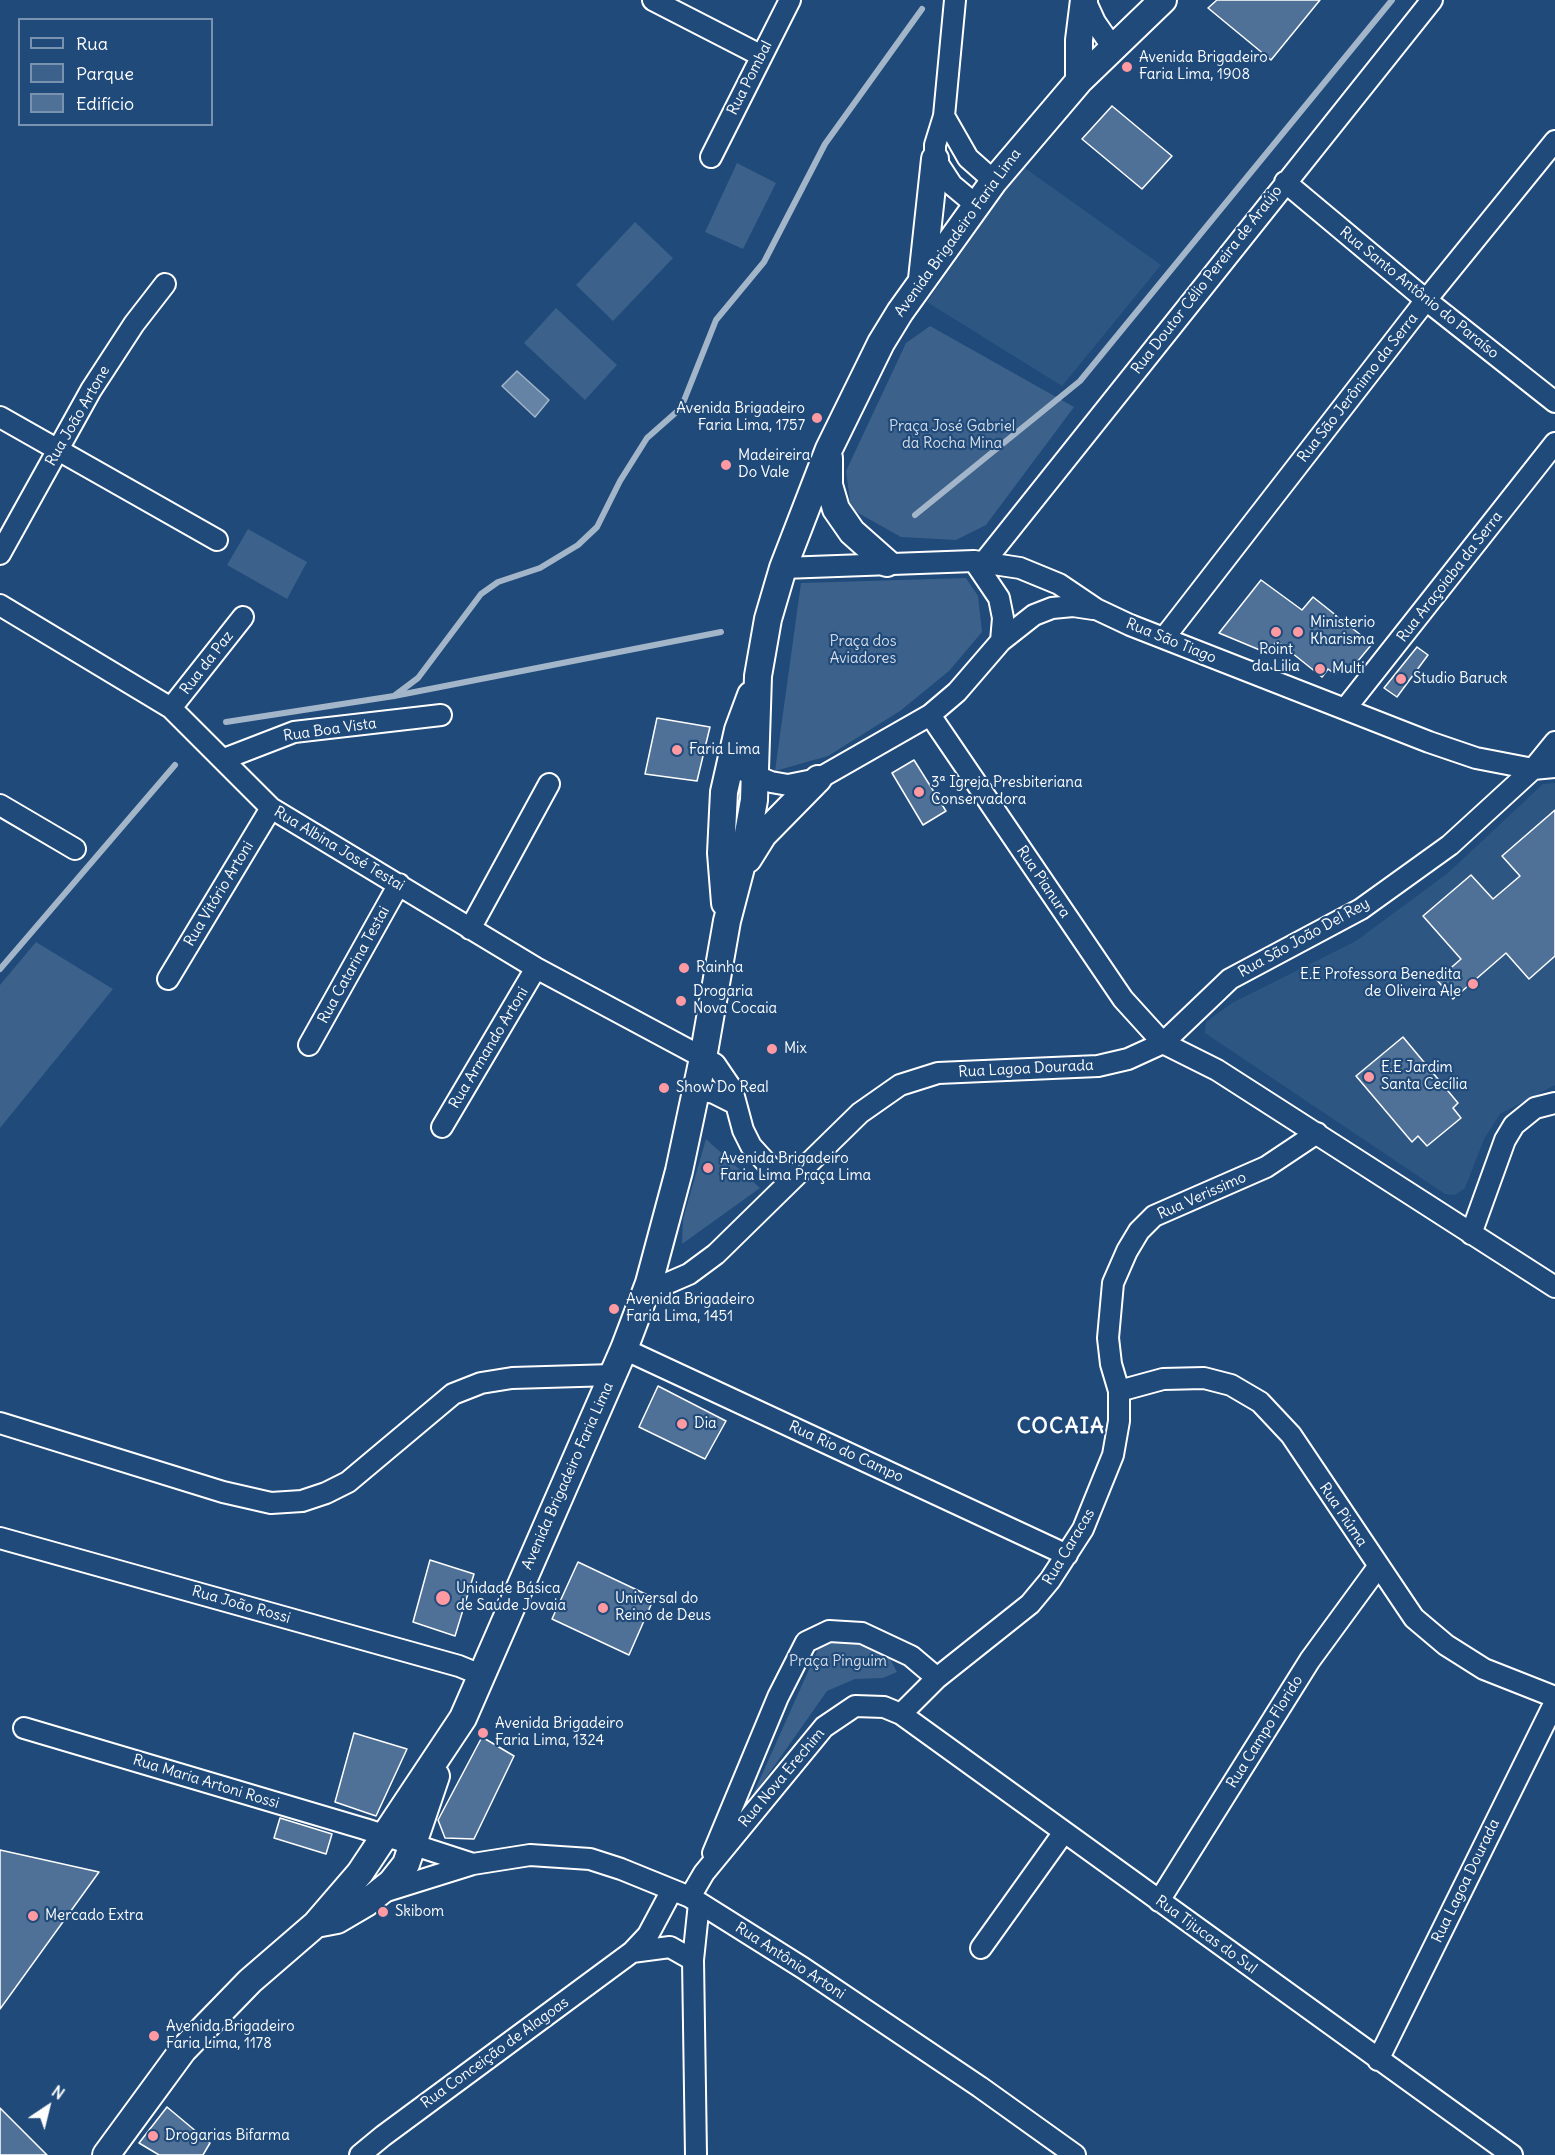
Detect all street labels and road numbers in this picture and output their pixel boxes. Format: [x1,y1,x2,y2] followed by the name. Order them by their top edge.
[724,38,776,118] street label: Rua Pombal
[891,145,1025,321] street label: Avenida Brigadeiro Faria Lima
[1128,182,1286,378] street label: Rua Doutor Célio Pereira de Araújo
[1336,223,1502,363] street label: Rua Santo Antônio do Paraíso
[1294,310,1422,466] street label: Rua São Jerônimo da Serra
[42,363,114,469] street label: Rua João Artone
[1393,508,1507,646] street label: Rua Araçoiaba da Serra
[1123,615,1219,667] street label: Rua São Tiago
[177,628,237,698] street label: Rua da Paz
[282,715,378,745] street label: Rua Boa Vista
[271,803,407,895] street label: Rua Albina José Testai
[181,838,257,950] street label: Rua Vitório Artoni
[1012,843,1074,921] street label: Rua Pianura
[1235,894,1373,982] street label: Rua São João Del Rey
[314,903,394,1027] street label: Rua Catarina Testai
[446,984,532,1112] street label: Rua Armando Artoni
[958,1056,1094,1082] street label: Rua Lagoa Dourada
[1155,1168,1249,1224] street label: Rua Verissimo
[518,1379,618,1573] street label: Avenida Brigadeiro Faria Lima
[786,1418,906,1486] street label: Rua Rio do Campo
[1315,1480,1371,1550] street label: Rua Piúma
[1039,1506,1099,1588] street label: Rua Caracas
[190,1582,292,1628] street label: Rua João Rossi
[1223,1672,1307,1792] street label: Rua Campo Florido
[735,1725,829,1831] street label: Rua Nova Erechim
[131,1751,281,1813] street label: Rua Maria Artoni Rossi
[1428,1816,1504,1946] street label: Rua Lagoa Dourada
[1152,1892,1260,1978] street label: Rua Tijucas do Sul
[732,1919,848,2003] street label: Rua Antônio Artoni
[418,1993,572,2113] street label: Rua Conceição de Alagoas

